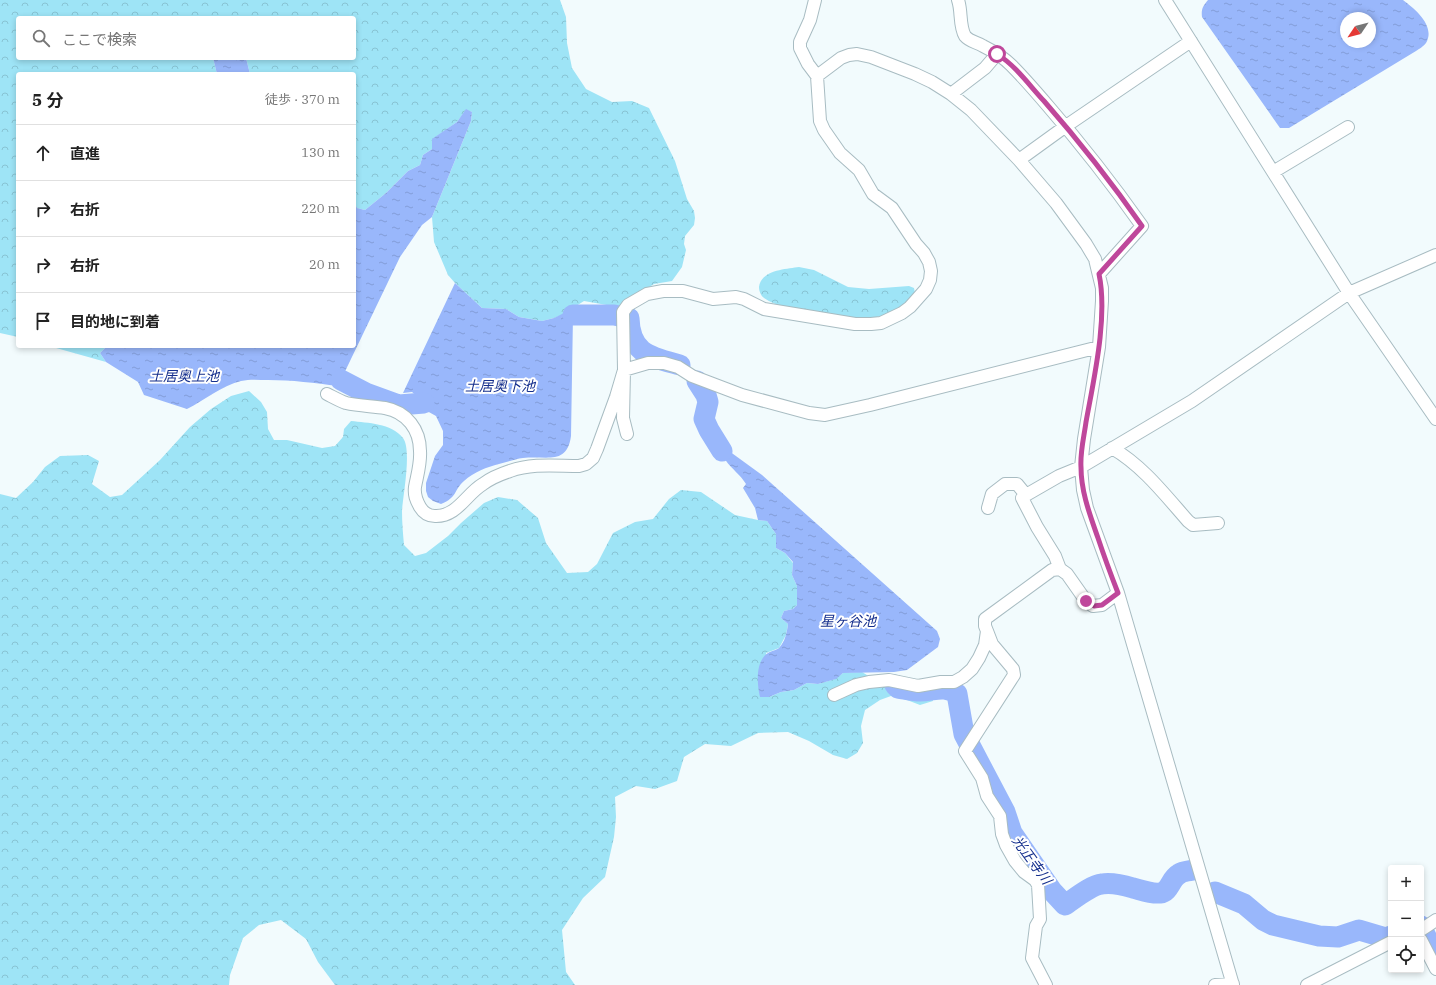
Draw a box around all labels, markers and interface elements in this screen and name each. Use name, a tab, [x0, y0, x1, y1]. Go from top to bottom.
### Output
north arrow	[1340, 12, 1376, 48]
search box	[16, 16, 356, 60]
icon: search	[30, 27, 52, 49]
text: ここで検索	[62, 30, 137, 49]
route start	[988, 45, 1006, 63]
text: 5 分	[32, 89, 63, 111]
text: 徒歩 · 370 m	[265, 91, 340, 108]
icon: ahead	[32, 142, 54, 164]
text: 直進	[70, 144, 100, 163]
text: 130 m	[301, 144, 340, 161]
icon: right	[32, 198, 54, 220]
text: 右折	[70, 200, 100, 219]
text: 220 m	[301, 200, 340, 217]
icon: right	[32, 254, 54, 276]
text: 右折	[70, 256, 100, 275]
text: 20 m	[309, 256, 340, 273]
icon: arrive	[32, 310, 54, 332]
text: 目的地に到着	[70, 312, 160, 331]
water label: 土居奥上池	[149, 367, 221, 385]
water label: 土居奥下池	[465, 377, 537, 395]
route end	[1077, 592, 1095, 610]
water label: 星ヶ谷池	[820, 612, 878, 630]
water label: 光正寺川	[1008, 832, 1057, 890]
map controls	[1388, 865, 1424, 973]
button: +	[1388, 865, 1424, 901]
button: −	[1388, 901, 1424, 937]
button: locate	[1388, 937, 1424, 973]

